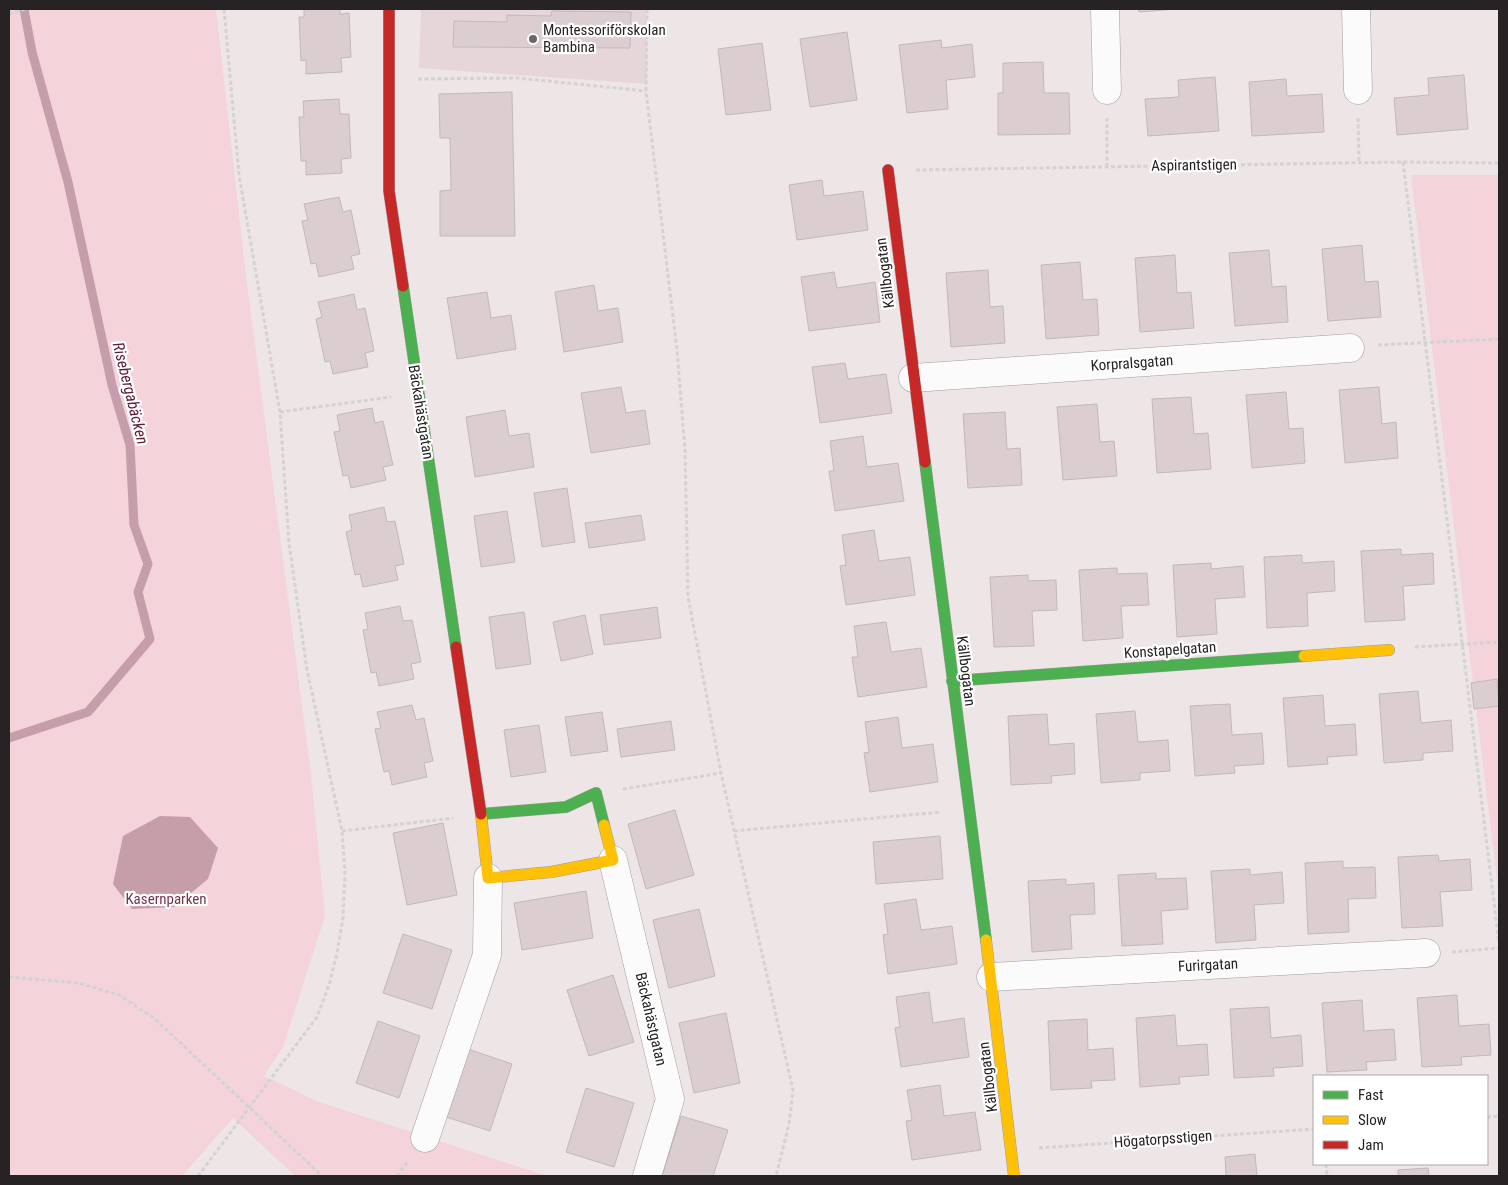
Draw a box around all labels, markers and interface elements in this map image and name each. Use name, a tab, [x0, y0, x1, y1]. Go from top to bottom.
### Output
place label: Montessoriförskolan Bambina	[543, 21, 666, 56]
marker: Montessoriförskolan Bambina	[527, 33, 539, 45]
street label: Aspirantstigen	[1151, 155, 1237, 175]
street label: Källbogatan	[872, 237, 898, 309]
water label: Risebergabäcken	[109, 340, 152, 446]
street label: Korpralsgatan	[1090, 351, 1174, 375]
street label: Bäckahästgatan	[405, 363, 437, 461]
street label: Källbogatan	[953, 635, 979, 707]
street label: Konstapelgatan	[1123, 638, 1217, 662]
park label: Kasernparken	[125, 890, 207, 908]
street label: Furirgatan	[1177, 954, 1239, 976]
street label: Bäckahästgatan	[631, 970, 671, 1068]
street label: Källbogatan	[975, 1041, 1001, 1113]
legend	[1313, 1075, 1488, 1165]
text: Fast	[1358, 1086, 1383, 1104]
text: Slow	[1358, 1111, 1387, 1129]
street label: Högatorpsstigen	[1113, 1127, 1213, 1151]
text: Jam	[1358, 1136, 1384, 1154]

